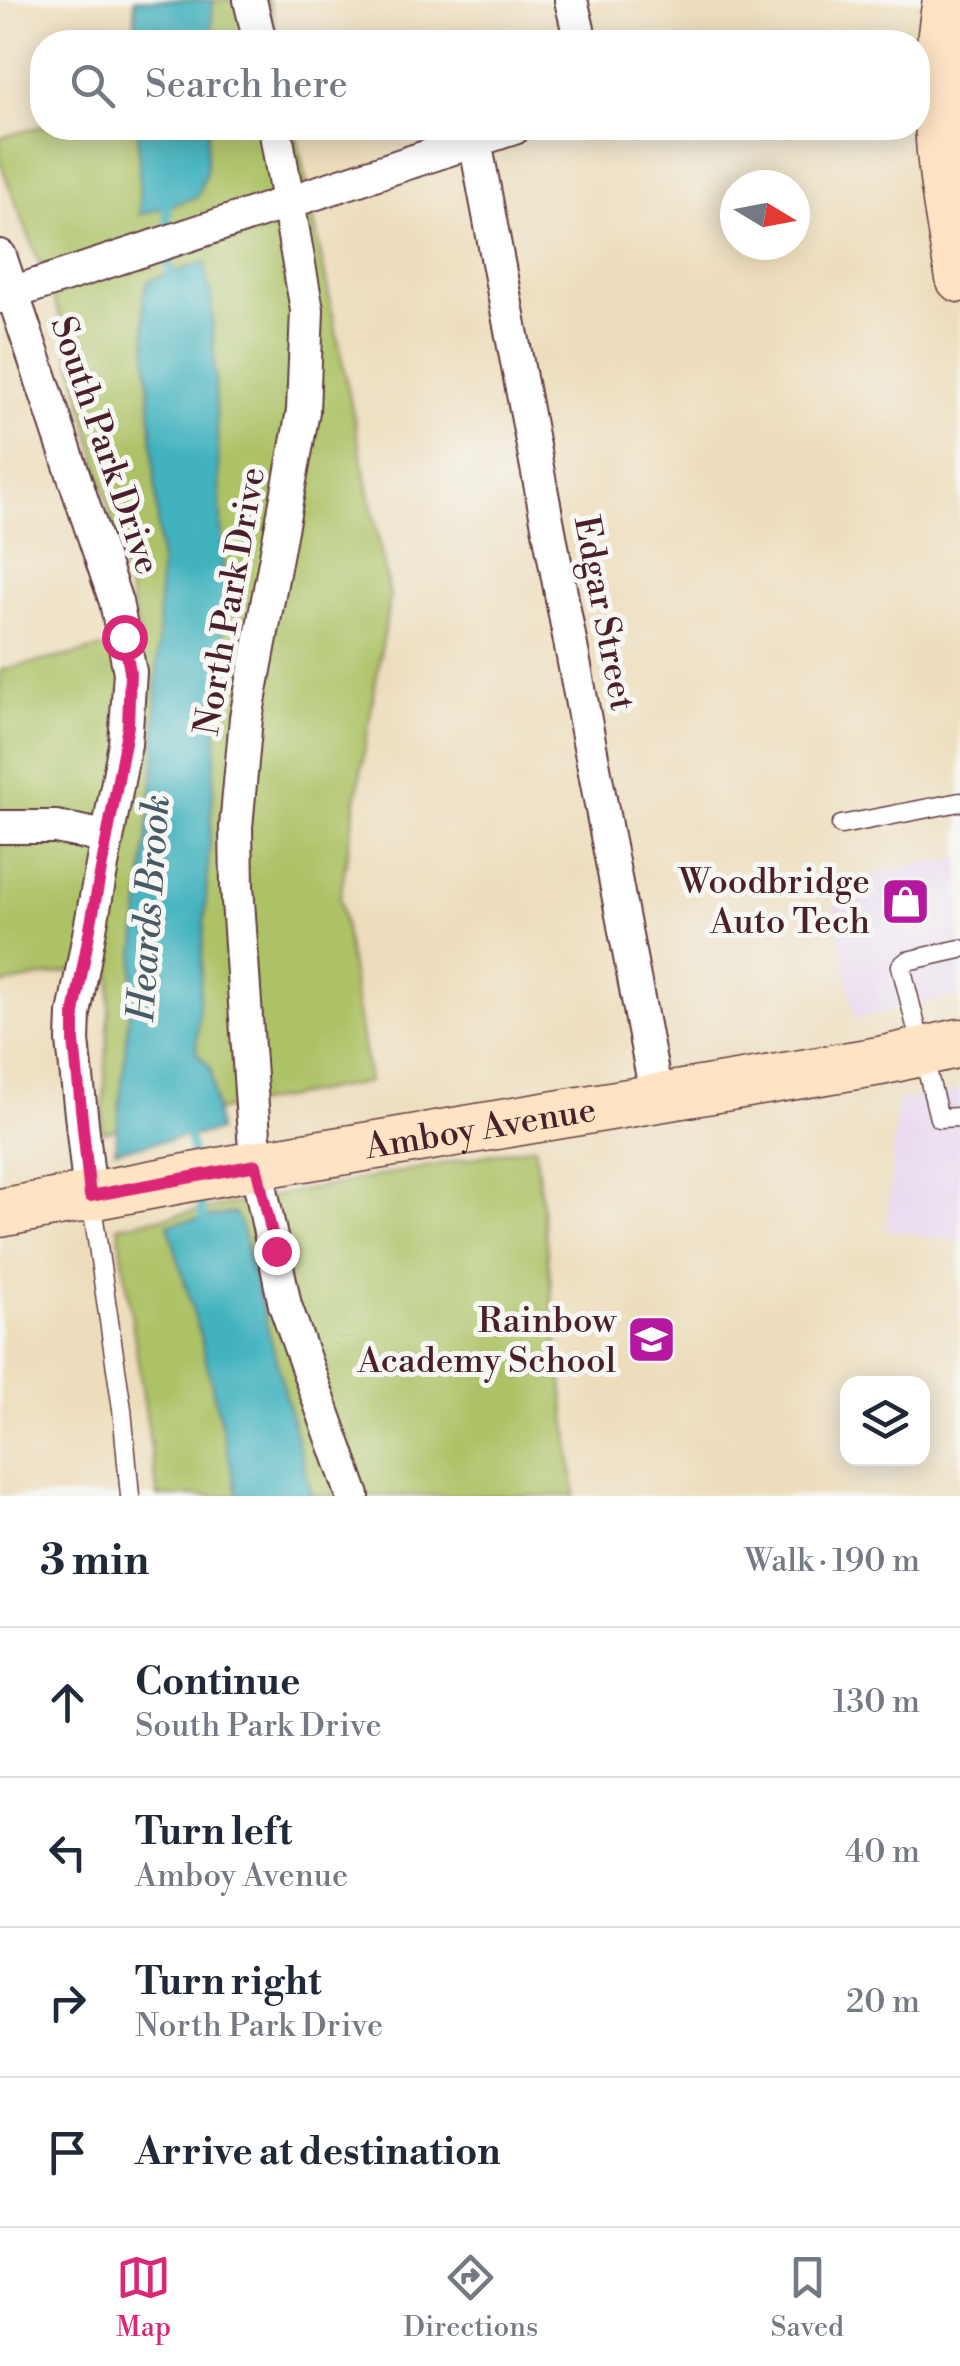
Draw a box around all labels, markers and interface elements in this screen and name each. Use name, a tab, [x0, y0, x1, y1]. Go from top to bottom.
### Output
search box	[30, 30, 930, 140]
icon: search	[65, 58, 120, 113]
text: Search here	[145, 62, 348, 109]
north arrow	[720, 170, 810, 260]
street label: South Park Drive	[40, 311, 169, 580]
street label: North Park Drive	[186, 464, 275, 739]
street label: Edgar Street	[564, 512, 643, 714]
route start	[102, 615, 148, 661]
water label: Heards Brook	[118, 793, 181, 1024]
place label: Woodbridge Auto Tech	[678, 861, 870, 944]
shop icon: Woodbridge Auto Tech	[879, 875, 931, 927]
street label: Amboy Avenue	[361, 1089, 599, 1170]
route end	[254, 1229, 300, 1275]
place label: Rainbow Academy School	[356, 1300, 617, 1383]
school or university icon: Rainbow Academy School	[625, 1314, 677, 1366]
map controls	[840, 1376, 930, 1466]
button: layers	[840, 1376, 930, 1466]
text: 3 min	[40, 1535, 149, 1588]
text: Walk · 190 m	[744, 1541, 920, 1581]
text: Continue	[135, 1659, 300, 1706]
icon: ahead	[40, 1675, 95, 1730]
text: 130 m	[833, 1682, 920, 1722]
text: South Park Drive	[135, 1706, 382, 1746]
text: Turn left	[135, 1809, 292, 1856]
icon: left	[40, 1825, 95, 1880]
text: 40 m	[845, 1832, 920, 1872]
text: Amboy Avenue	[135, 1856, 348, 1896]
text: Turn right	[135, 1959, 321, 2006]
icon: right	[40, 1975, 95, 2030]
text: 20 m	[846, 1982, 920, 2022]
text: North Park Drive	[135, 2006, 383, 2046]
icon: arrive	[40, 2125, 95, 2180]
text: Arrive at destination	[135, 2129, 501, 2176]
tab: Map	[116, 2250, 171, 2345]
tab: Directions	[403, 2250, 538, 2345]
tab: Saved	[770, 2250, 844, 2345]

